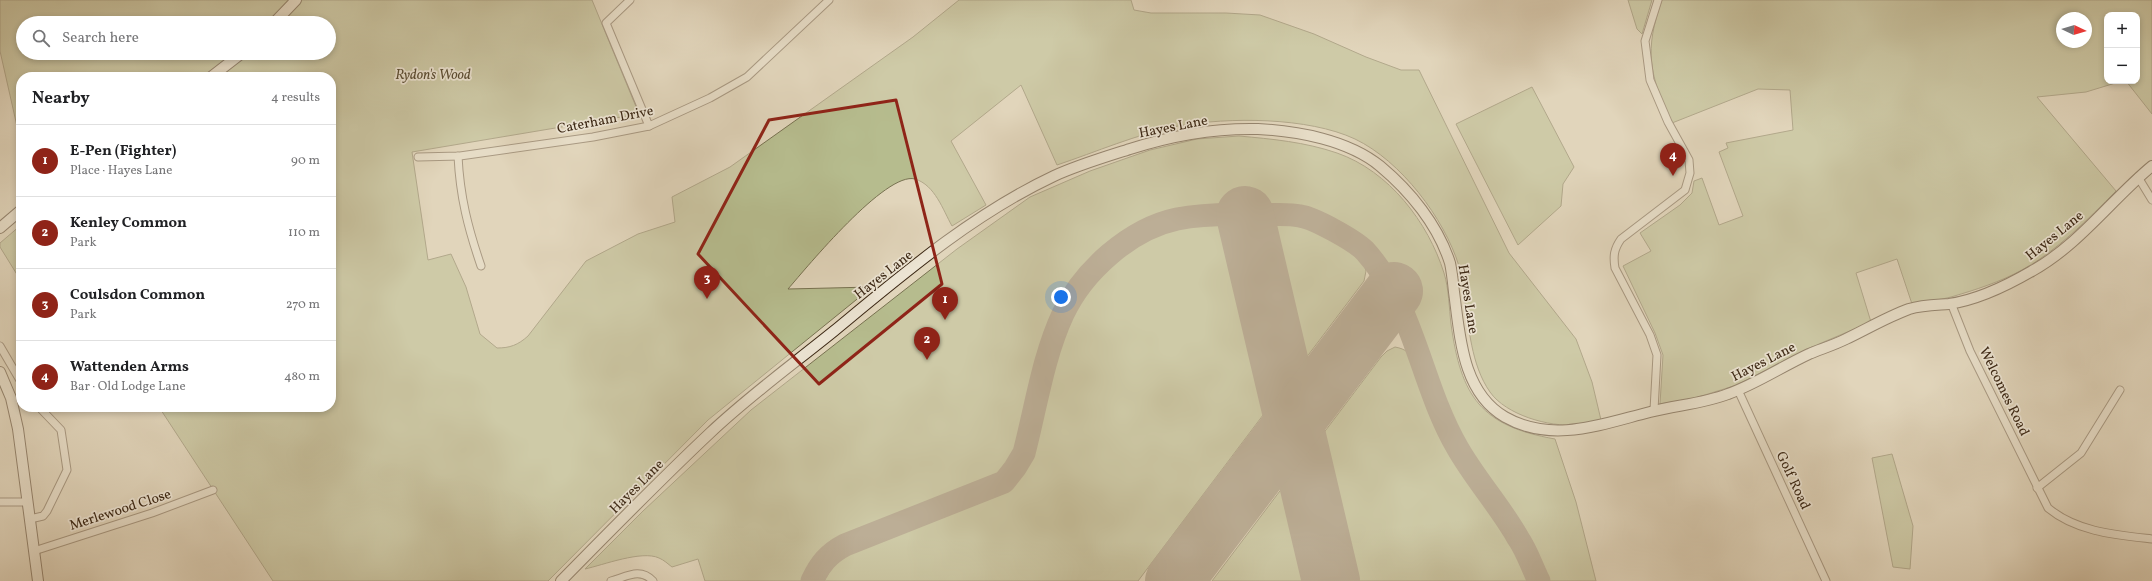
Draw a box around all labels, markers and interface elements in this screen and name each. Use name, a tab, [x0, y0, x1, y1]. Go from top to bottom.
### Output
north arrow	[2056, 12, 2092, 48]
map controls	[2104, 12, 2140, 84]
button: +	[2104, 12, 2140, 48]
search box	[16, 16, 336, 60]
icon: search	[30, 27, 52, 49]
text: Search here	[62, 28, 139, 49]
button: −	[2104, 48, 2140, 84]
park label: Rydon's Wood	[395, 66, 471, 85]
text: Nearby	[32, 87, 90, 110]
text: 4 results	[271, 89, 320, 107]
street label: Caterham Drive	[555, 102, 655, 139]
street label: Hayes Lane	[1137, 111, 1210, 143]
text: E-Pen (Fighter)	[70, 141, 176, 162]
pin: 4	[1660, 143, 1686, 176]
text: 1	[42, 152, 48, 170]
text: 90 m	[291, 152, 320, 170]
text: Place · Hayes Lane	[70, 162, 172, 180]
street label: Hayes Lane	[2022, 207, 2088, 266]
text: Kenley Common	[70, 213, 187, 234]
text: 2	[42, 224, 48, 242]
text: 110 m	[288, 224, 320, 242]
text: Park	[70, 234, 97, 252]
street label: Hayes Lane	[851, 246, 918, 304]
street label: Hayes Lane	[1453, 263, 1482, 336]
pin: 3	[694, 266, 720, 299]
text: Coulsdon Common	[70, 285, 205, 306]
pin: 1	[932, 287, 958, 320]
your location	[1051, 287, 1071, 307]
text: 3	[42, 296, 48, 314]
text: 270 m	[286, 296, 320, 314]
text: Park	[70, 306, 97, 324]
pin: 2	[914, 327, 940, 360]
street label: Hayes Lane	[1728, 338, 1799, 387]
street label: Welcomes Road	[1974, 344, 2033, 439]
text: Wattenden Arms	[70, 357, 189, 378]
text: 4	[41, 368, 49, 386]
text: 480 m	[284, 368, 320, 386]
text: Bar · Old Lodge Lane	[70, 378, 186, 396]
street label: Golf Road	[1771, 448, 1814, 513]
street label: Hayes Lane	[606, 455, 669, 518]
street label: Merlewood Close	[67, 485, 174, 536]

